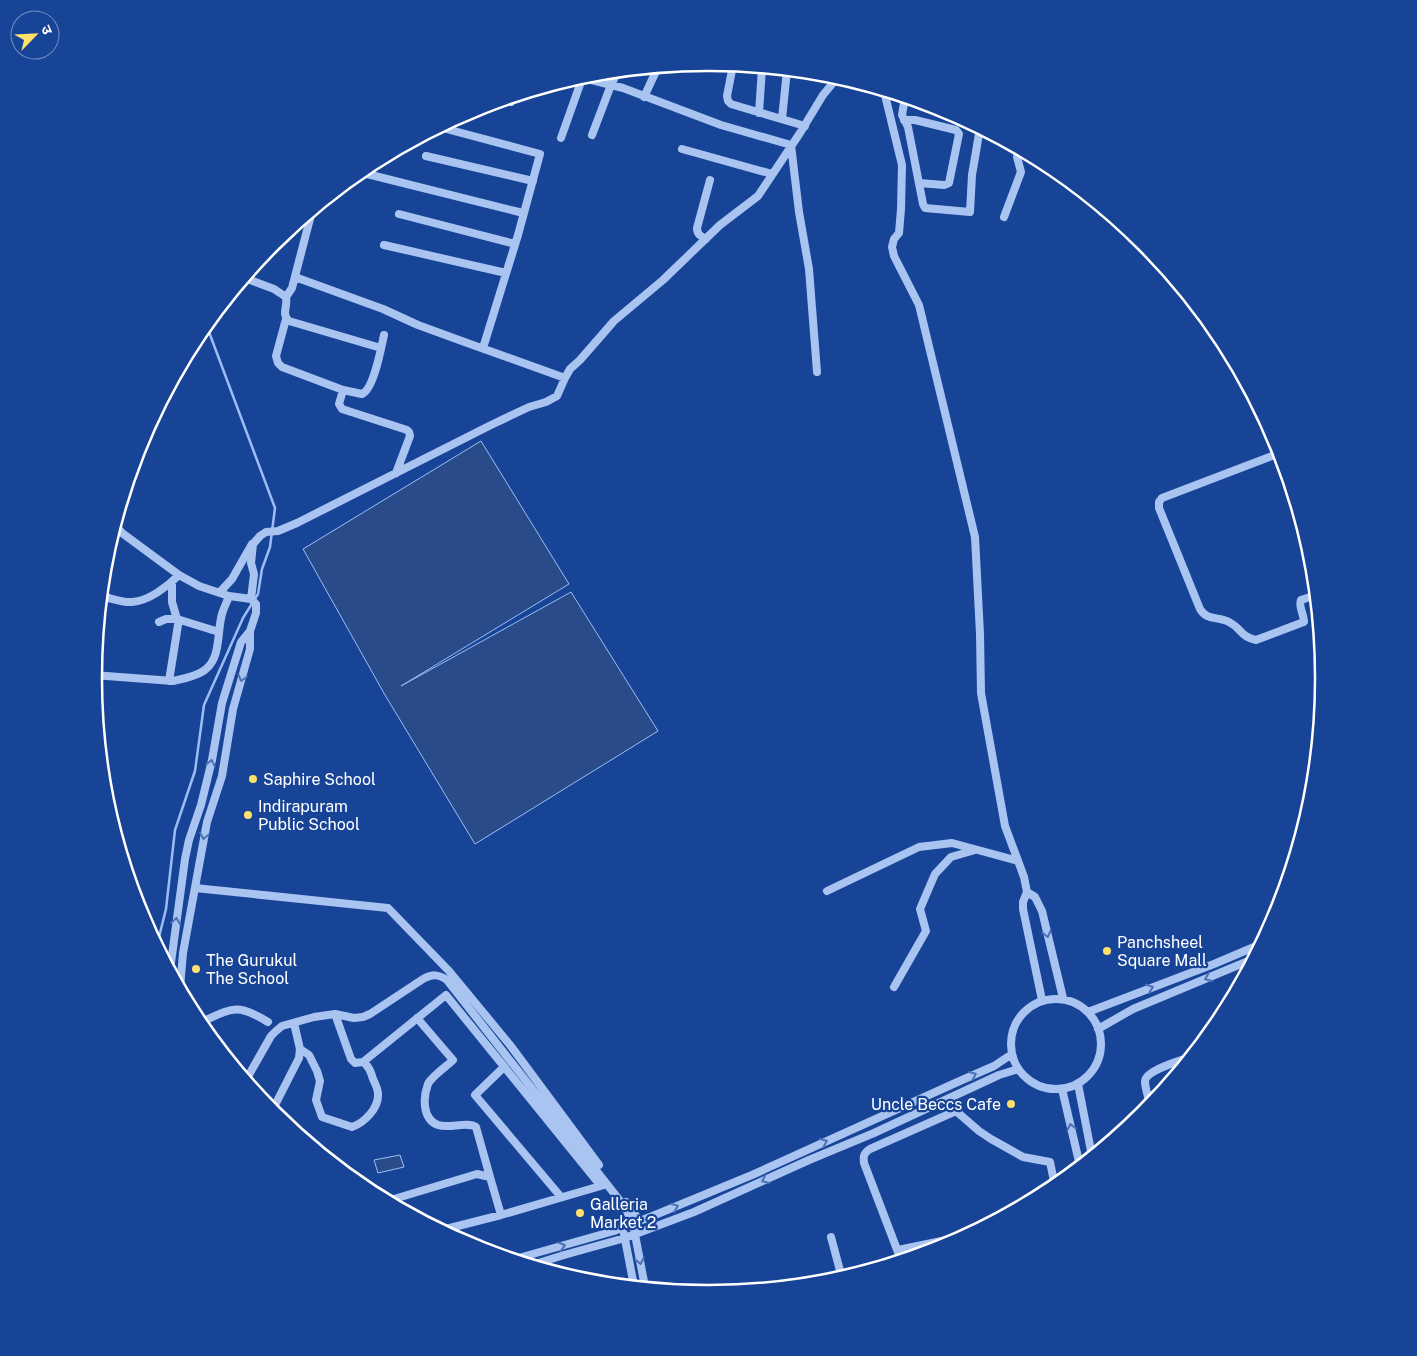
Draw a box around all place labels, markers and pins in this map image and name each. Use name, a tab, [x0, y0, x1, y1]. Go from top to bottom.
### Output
place label: Saphire School	[263, 770, 376, 789]
marker: Saphire School	[247, 773, 259, 785]
place label: Indirapuram Public School	[258, 797, 360, 834]
marker: Indirapuram Public School	[242, 809, 254, 821]
place label: Panchsheel Square Mall	[1117, 933, 1207, 970]
marker: Panchsheel Square Mall	[1101, 945, 1113, 957]
place label: The Gurukul The School	[206, 951, 298, 988]
marker: The Gurukul The School	[190, 963, 202, 975]
place label: Uncle Beccs Cafe	[871, 1095, 1001, 1114]
marker: Uncle Beccs Cafe	[1005, 1098, 1017, 1110]
place label: Galleria Market 2	[590, 1195, 656, 1232]
marker: Galleria Market 2	[574, 1207, 586, 1219]

